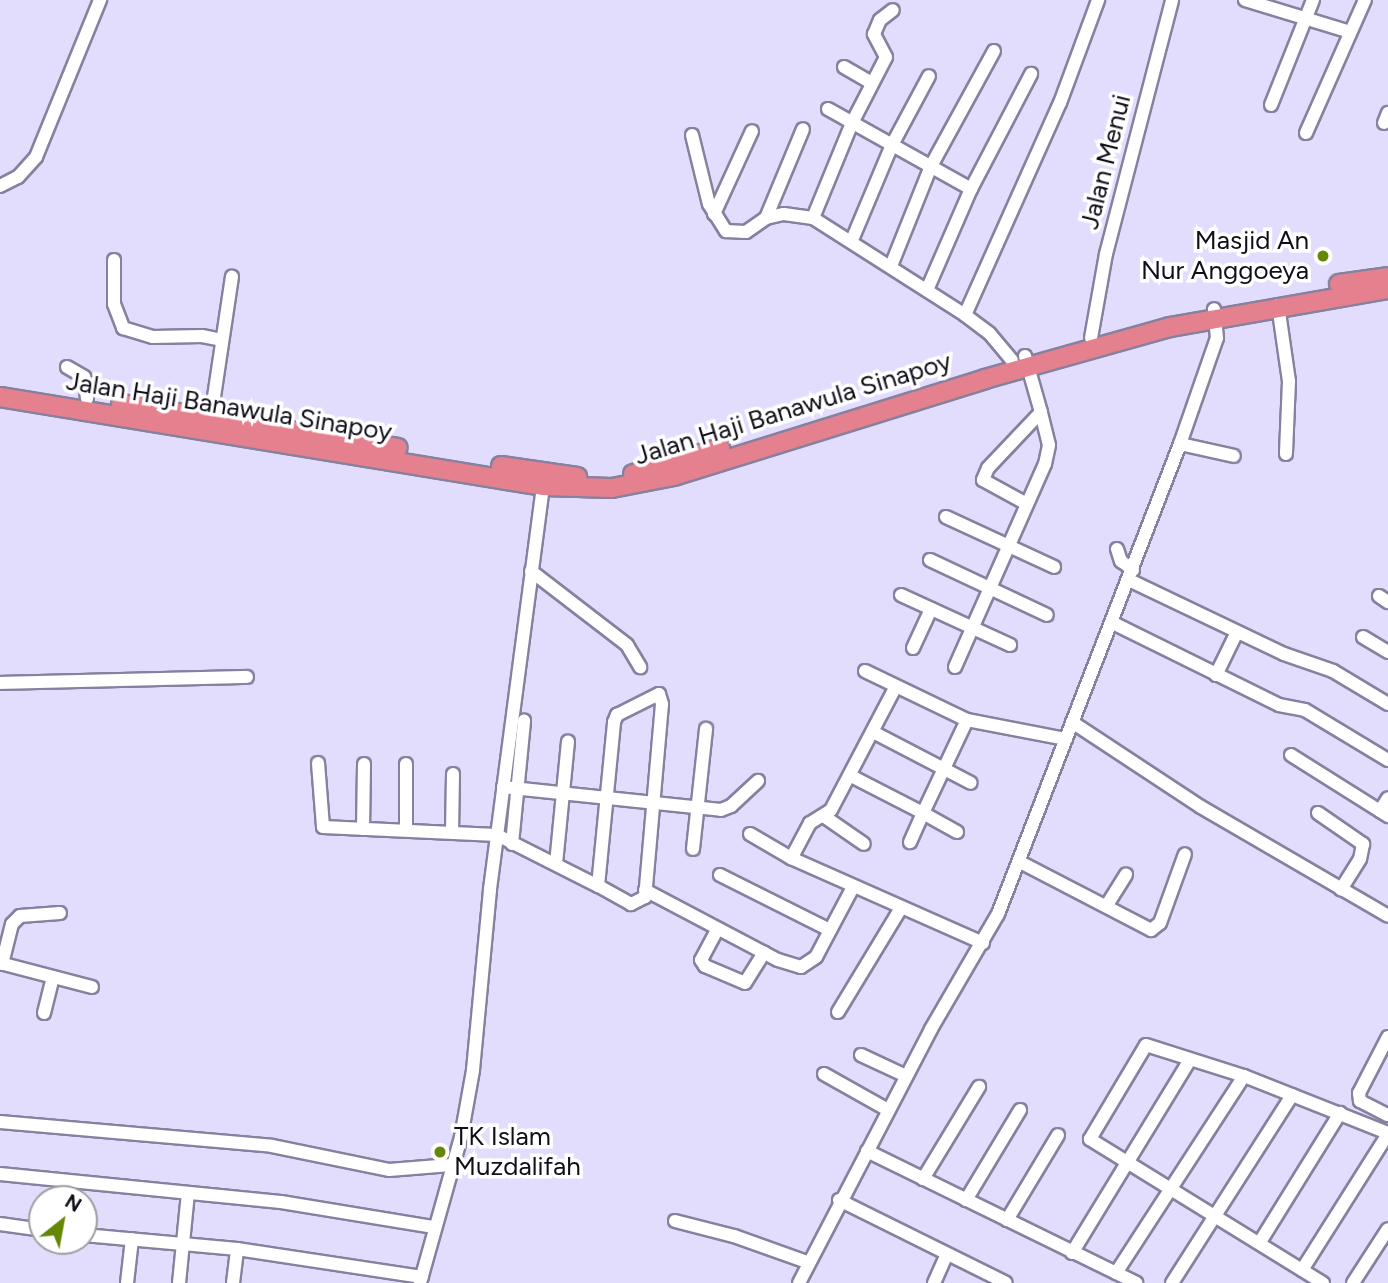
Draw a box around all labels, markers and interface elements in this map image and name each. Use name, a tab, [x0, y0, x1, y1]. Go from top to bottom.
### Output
street label: Jalan Menui	[1074, 91, 1138, 233]
place label: Masjid An Nur Anggoeya	[1141, 225, 1309, 286]
marker: Masjid An Nur Anggoeya	[1315, 248, 1331, 264]
street label: Jalan Haji Banawula Sinapoy	[631, 346, 955, 472]
street label: Jalan Haji Banawula Sinapoy	[64, 366, 394, 448]
place label: TK Islam Muzdalifah	[454, 1121, 581, 1182]
marker: TK Islam Muzdalifah	[432, 1144, 448, 1160]
north arrow	[28, 1185, 98, 1255]
text: N	[61, 1190, 85, 1217]

